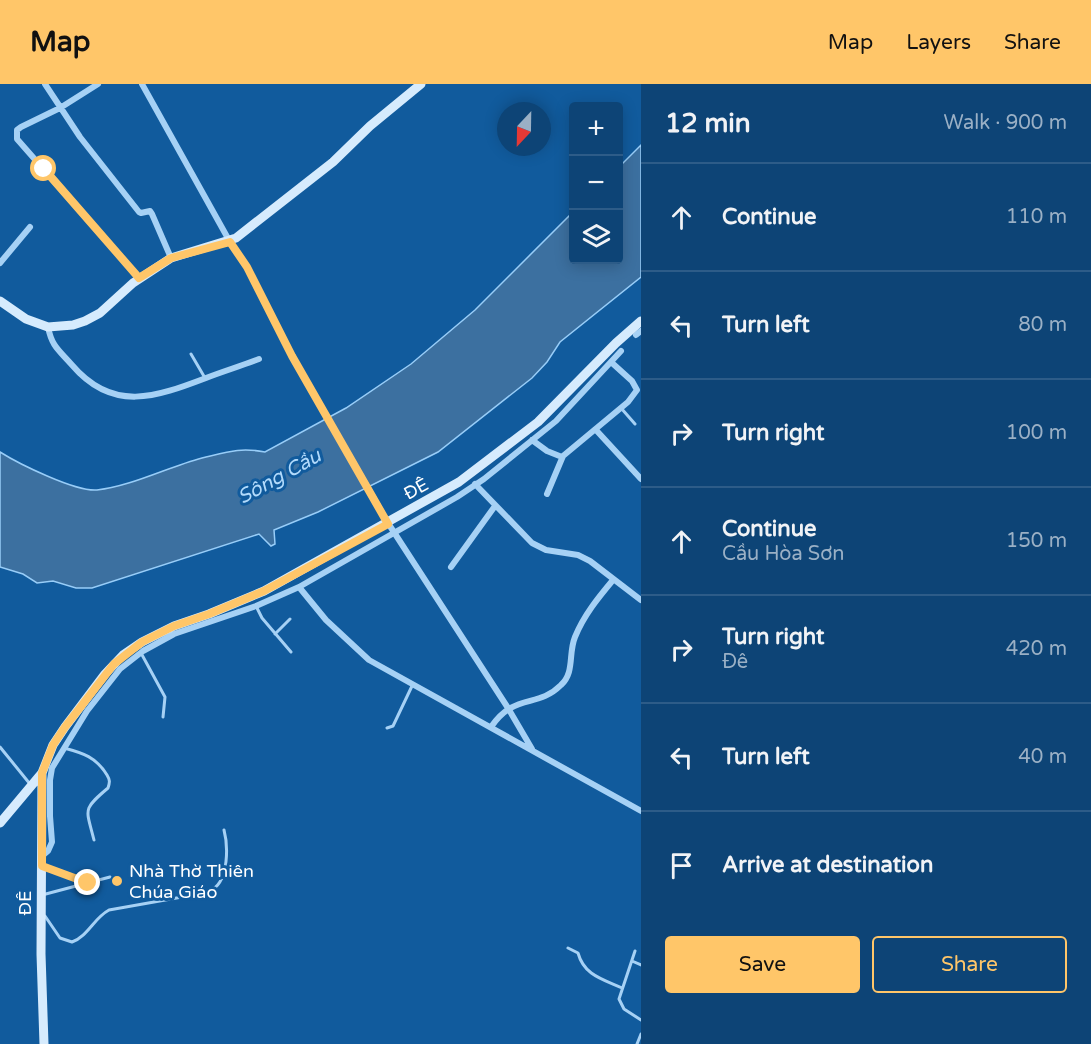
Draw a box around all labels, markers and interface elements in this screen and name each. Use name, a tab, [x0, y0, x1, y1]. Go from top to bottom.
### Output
text: Map	[30, 25, 90, 59]
text: Map	[828, 30, 873, 55]
text: Layers	[906, 30, 971, 55]
text: Share	[1004, 30, 1061, 55]
north arrow	[497, 102, 551, 156]
map controls	[569, 102, 623, 264]
button: +	[569, 102, 623, 156]
text: 12 min	[665, 108, 751, 139]
text: Walk · 900 m	[944, 111, 1067, 135]
route start	[30, 155, 56, 181]
button: −	[569, 156, 623, 210]
icon: ahead	[665, 201, 698, 234]
text: Continue	[722, 204, 817, 230]
text: 110 m	[1006, 205, 1067, 229]
button: layers	[569, 210, 623, 264]
icon: left	[665, 309, 698, 342]
text: Turn left	[722, 312, 810, 338]
text: 80 m	[1018, 313, 1067, 337]
icon: right	[665, 417, 698, 450]
text: Turn right	[722, 420, 824, 446]
text: 100 m	[1006, 421, 1067, 445]
water label: Sông Cầu	[234, 443, 327, 510]
street label: ĐÊ	[400, 473, 432, 505]
text: Continue	[722, 516, 817, 542]
icon: ahead	[665, 525, 698, 558]
text: 150 m	[1006, 529, 1067, 553]
text: Cầu Hòa Sơn	[722, 542, 845, 566]
text: Turn right	[722, 624, 824, 650]
icon: right	[665, 633, 698, 666]
text: 420 m	[1006, 637, 1067, 661]
text: Đê	[722, 650, 748, 674]
icon: left	[665, 741, 698, 774]
text: Turn left	[722, 744, 810, 770]
text: 40 m	[1018, 745, 1067, 769]
icon: arrive	[665, 849, 698, 882]
text: Arrive at destination	[722, 852, 933, 878]
place label: Nhà Thờ Thiên Chúa Giáo	[129, 860, 254, 903]
route end	[74, 869, 100, 895]
marker: Nhà Thờ Thiên Chúa Giáo	[110, 874, 124, 888]
street label: ĐÊ	[14, 890, 36, 916]
button: Save	[665, 936, 860, 993]
button: Share	[872, 936, 1067, 993]

